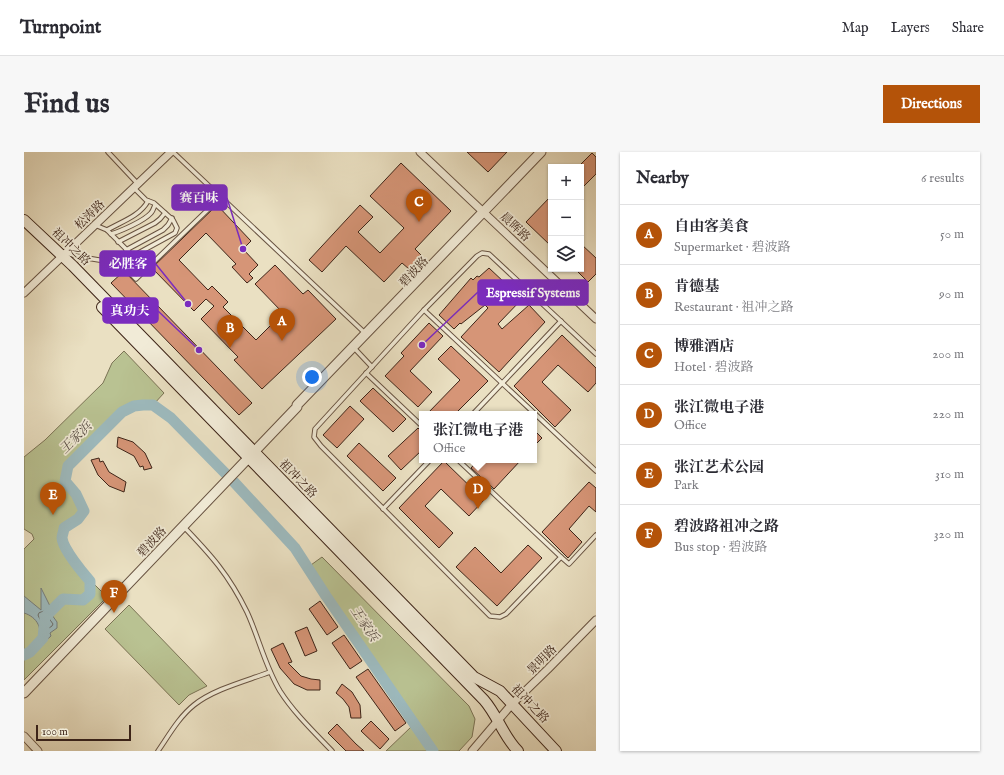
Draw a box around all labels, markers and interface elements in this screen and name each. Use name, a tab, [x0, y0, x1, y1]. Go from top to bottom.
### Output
text: Turnpoint	[20, 16, 101, 40]
text: Map	[842, 19, 869, 37]
text: Layers	[891, 19, 930, 37]
text: Share	[952, 19, 984, 37]
button: Directions	[883, 85, 980, 123]
text: Find us	[24, 87, 110, 122]
map controls	[548, 164, 584, 272]
button: +	[548, 164, 584, 200]
text: Nearby	[636, 168, 689, 189]
text: 6 results	[921, 170, 964, 187]
callout: 赛百味	[172, 185, 227, 210]
pin: C	[406, 189, 432, 222]
text: 赛百味	[179, 190, 219, 207]
street label: 松涛路	[72, 197, 108, 233]
button: −	[548, 200, 584, 236]
street label: 晨晖路	[497, 209, 533, 245]
text: 自由客美食	[674, 217, 749, 236]
street label: 祖冲之路	[49, 225, 93, 269]
text: A	[645, 226, 653, 243]
text: 50 m	[940, 226, 964, 243]
button: layers	[548, 236, 584, 272]
text: Supermarket · 碧波路	[674, 239, 790, 256]
callout: 必胜客	[100, 251, 155, 276]
street label: 碧波路	[396, 254, 432, 290]
text: 必胜客	[108, 256, 148, 273]
text: 肯德基	[674, 277, 719, 296]
callout: Espressif Systems	[478, 280, 588, 305]
text: Espressif Systems	[486, 285, 580, 302]
text: B	[645, 286, 653, 303]
text: 90 m	[939, 286, 964, 303]
callout: 真功夫	[103, 298, 158, 323]
text: Restaurant · 祖冲之路	[674, 299, 793, 316]
text: 真功夫	[110, 303, 150, 320]
pin: A	[269, 308, 295, 341]
pin: B	[217, 315, 243, 348]
text: 博雅酒店	[674, 337, 734, 356]
text: C	[644, 346, 654, 363]
text: 200 m	[932, 346, 964, 363]
text: Hotel · 碧波路	[674, 359, 754, 376]
your location	[302, 367, 322, 387]
text: 张江微电子港	[674, 398, 764, 417]
text: D	[644, 406, 654, 423]
text: 220 m	[933, 406, 964, 423]
popup	[419, 411, 537, 463]
water label: 王家浜	[56, 417, 97, 458]
text: Office	[674, 417, 706, 434]
text: 张江微电子港	[433, 421, 523, 440]
text: Office	[433, 440, 465, 457]
street label: 祖冲之路	[276, 457, 320, 501]
text: 张江艺术公园	[674, 458, 764, 477]
text: E	[644, 466, 654, 483]
text: 310 m	[935, 466, 964, 483]
pin: D	[465, 476, 491, 509]
text: Park	[674, 477, 699, 494]
pin: E	[40, 482, 66, 515]
text: 碧波路祖冲之路	[674, 517, 779, 536]
street label: 碧波路	[134, 524, 170, 560]
text: F	[645, 526, 653, 543]
text: 320 m	[934, 526, 964, 543]
text: Bus stop · 碧波路	[674, 539, 767, 556]
pin: F	[101, 580, 127, 613]
water label: 王家浜	[346, 603, 383, 646]
street label: 景明路	[524, 642, 560, 678]
street label: 祖冲之路	[508, 682, 552, 726]
scale bar	[36, 723, 131, 742]
text: 100 m	[42, 725, 68, 739]

